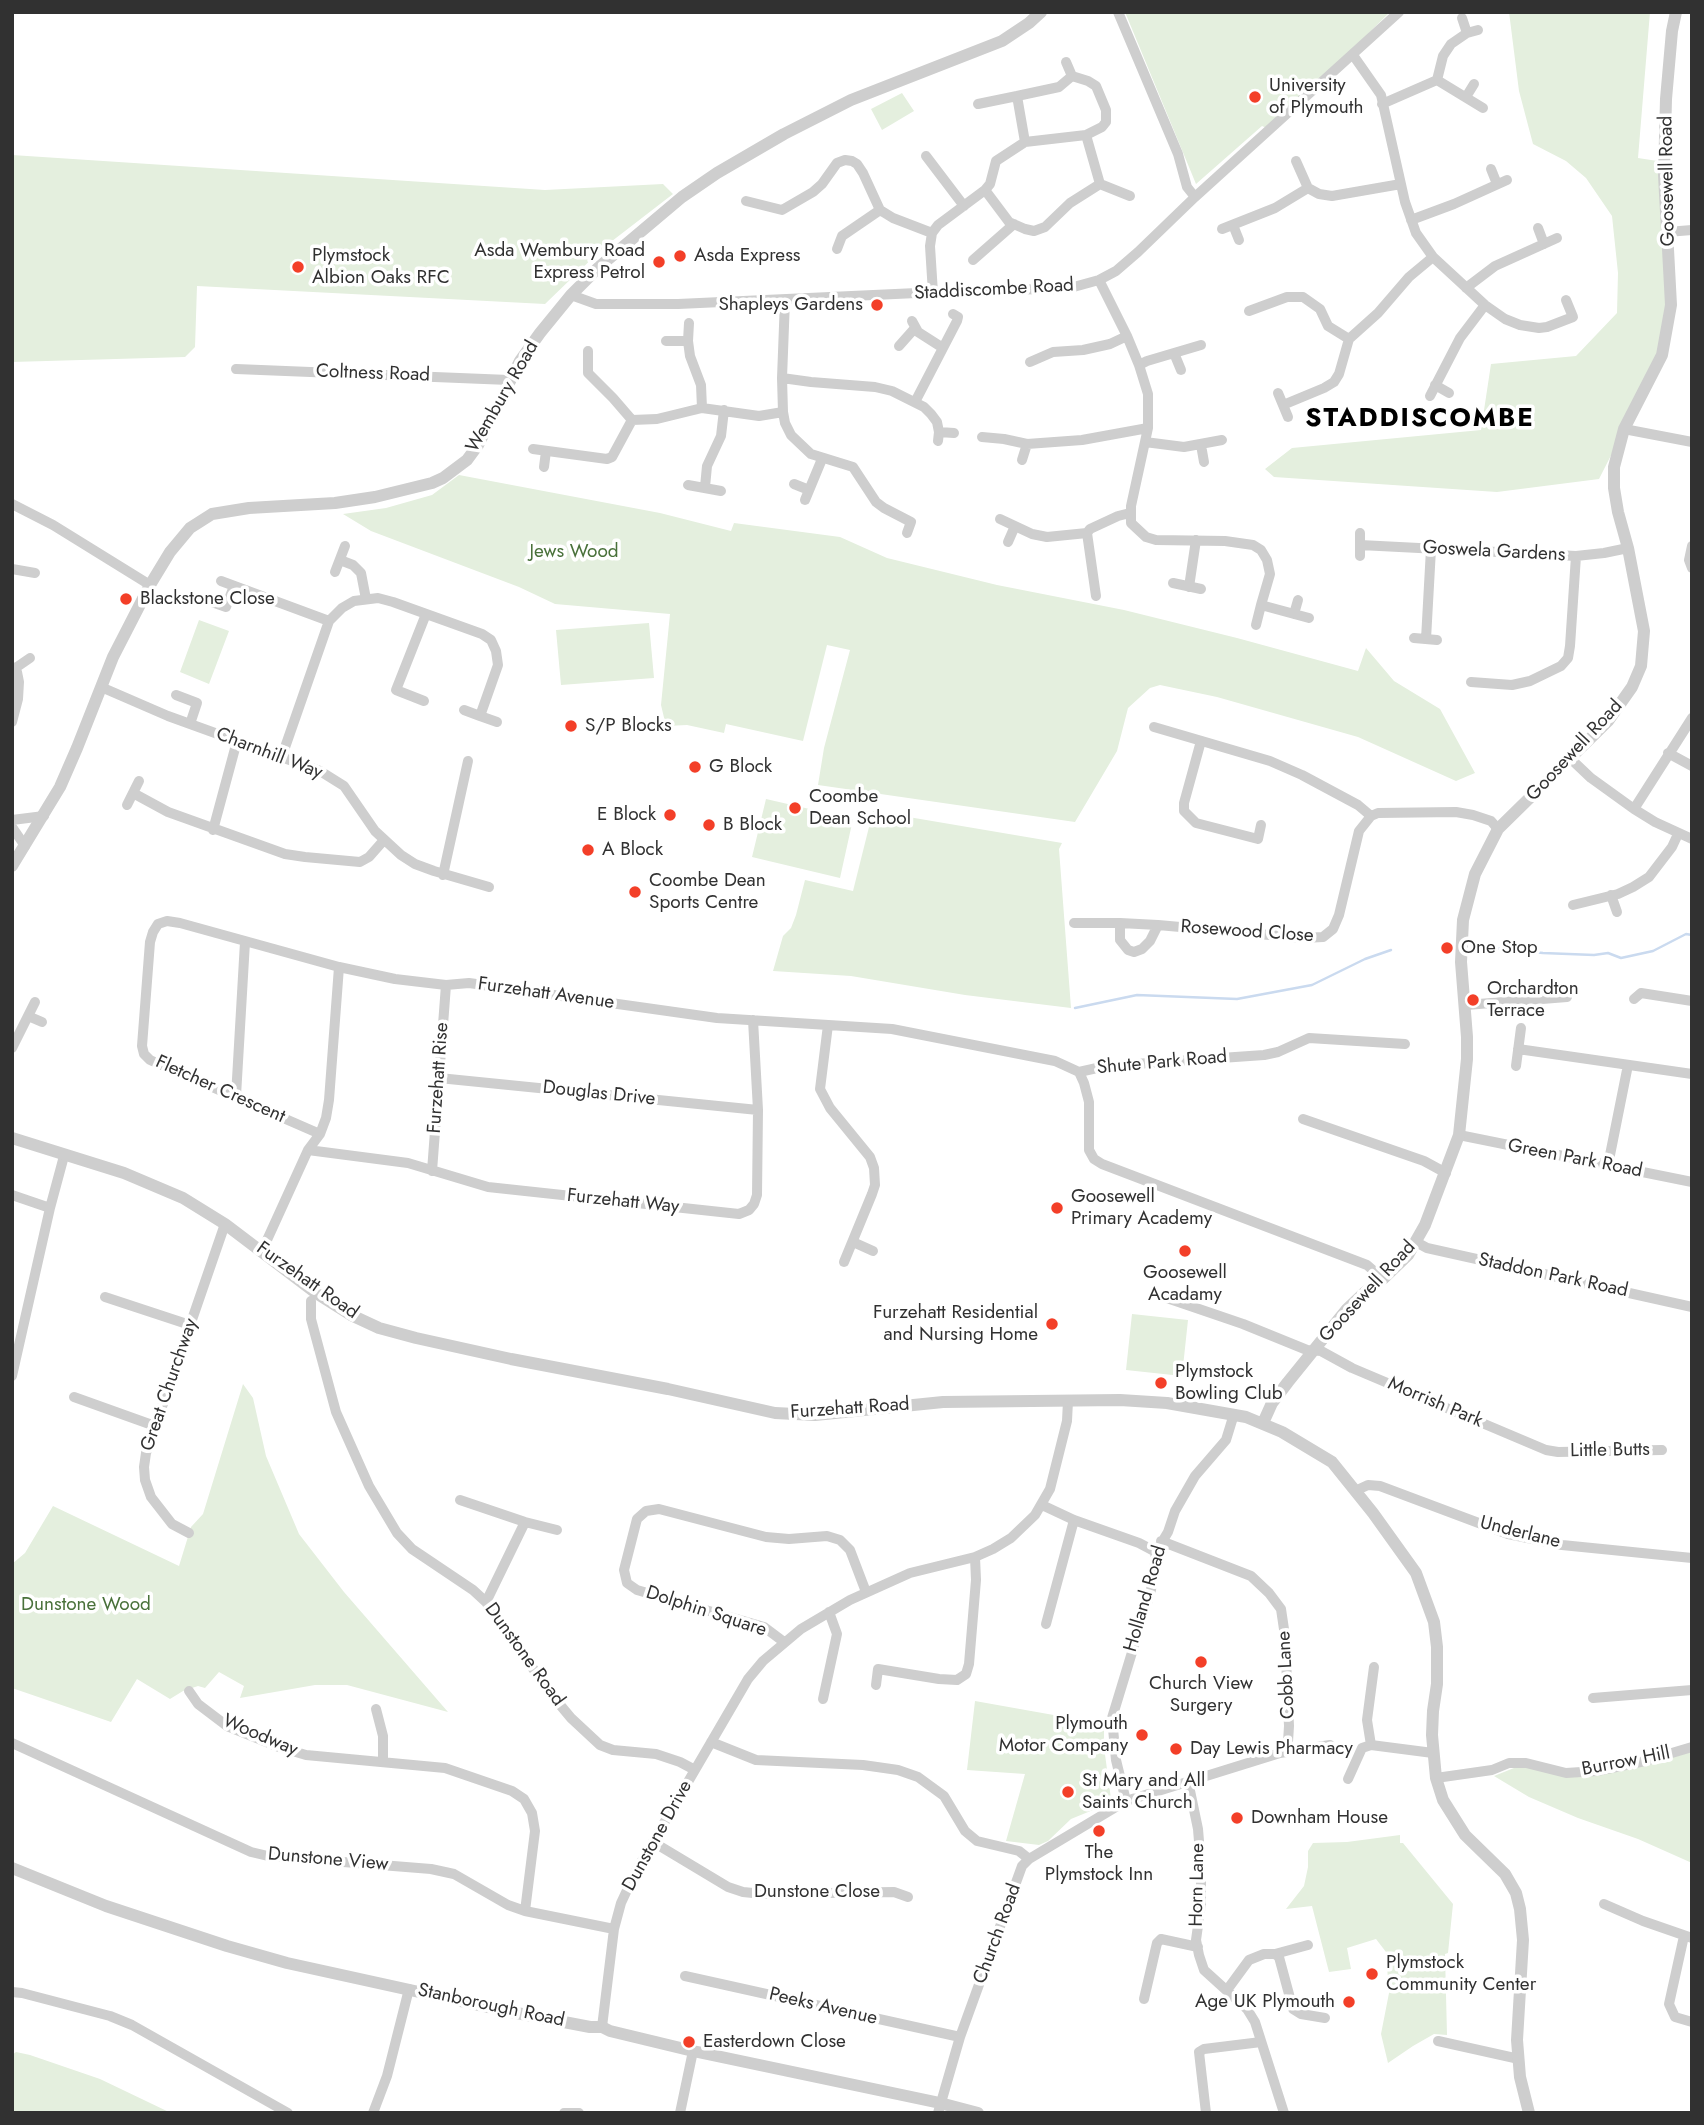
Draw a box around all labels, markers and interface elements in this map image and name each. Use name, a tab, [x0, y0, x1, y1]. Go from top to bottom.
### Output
place label: University of Plymouth	[1269, 75, 1363, 119]
marker: University of Plymouth	[1247, 89, 1263, 105]
street label: Goosewell Road	[1655, 116, 1681, 246]
place label: Asda Wembury Road Express Petrol	[474, 240, 645, 284]
place label: Plymstock Albion Oaks RFC	[312, 245, 450, 289]
place label: Asda Express	[694, 245, 800, 267]
marker: Asda Express	[672, 248, 688, 264]
marker: Asda Wembury Road Express Petrol	[651, 254, 667, 270]
marker: Plymstock Albion Oaks RFC	[290, 259, 306, 275]
street label: Staddiscombe Road	[914, 274, 1074, 306]
place label: Shapleys Gardens	[718, 294, 863, 316]
marker: Shapleys Gardens	[869, 297, 885, 313]
street label: Wembury Road	[462, 337, 544, 457]
street label: Coltness Road	[316, 361, 430, 387]
district label: STADDISCOMBE	[1307, 404, 1533, 436]
street label: Goswela Gardens	[1422, 537, 1566, 567]
park label: Jews Wood	[529, 541, 619, 563]
place label: Blackstone Close	[140, 588, 275, 610]
marker: Blackstone Close	[118, 591, 134, 607]
street label: Goosewell Road	[1522, 696, 1628, 806]
place label: S/P Blocks	[585, 715, 672, 737]
marker: S/P Blocks	[563, 718, 579, 734]
street label: Charnhill Way	[212, 723, 326, 785]
place label: G Block	[709, 756, 772, 778]
marker: G Block	[687, 759, 703, 775]
place label: Coombe Dean School	[809, 786, 911, 830]
marker: Coombe Dean School	[787, 800, 803, 816]
place label: E Block	[597, 804, 656, 826]
marker: E Block	[662, 807, 678, 823]
place label: B Block	[723, 814, 782, 836]
marker: B Block	[701, 817, 717, 833]
place label: A Block	[602, 839, 663, 861]
marker: A Block	[580, 842, 596, 858]
place label: Coombe Dean Sports Centre	[649, 870, 766, 914]
marker: Coombe Dean Sports Centre	[627, 884, 643, 900]
street label: Rosewood Close	[1180, 916, 1314, 948]
place label: One Stop	[1461, 937, 1538, 959]
marker: One Stop	[1439, 940, 1455, 956]
street label: Furzehatt Avenue	[476, 973, 616, 1015]
place label: Orchardton Terrace	[1487, 978, 1579, 1022]
marker: Orchardton Terrace	[1465, 992, 1481, 1008]
street label: Furzehatt Rise	[424, 1022, 454, 1134]
street label: Shute Park Road	[1096, 1046, 1228, 1080]
street label: Fletcher Crescent	[152, 1051, 288, 1129]
street label: Douglas Drive	[542, 1077, 656, 1111]
street label: Green Park Road	[1506, 1135, 1644, 1183]
street label: Furzehatt Way	[566, 1185, 680, 1219]
place label: Goosewell Primary Academy	[1071, 1186, 1212, 1230]
marker: Goosewell Primary Academy	[1049, 1200, 1065, 1216]
street label: Furzehatt Road	[252, 1237, 362, 1325]
street label: Goosewell Road	[1315, 1237, 1421, 1347]
marker: Goosewell Acadamy	[1177, 1243, 1193, 1259]
street label: Staddon Park Road	[1476, 1249, 1630, 1303]
place label: Goosewell Acadamy	[1143, 1262, 1227, 1306]
place label: Furzehatt Residential and Nursing Home	[873, 1302, 1038, 1346]
street label: Great Churchway	[137, 1316, 203, 1454]
marker: Furzehatt Residential and Nursing Home	[1044, 1316, 1060, 1332]
place label: Plymstock Bowling Club	[1175, 1361, 1283, 1405]
street label: Morrish Park	[1384, 1373, 1486, 1433]
marker: Plymstock Bowling Club	[1153, 1375, 1169, 1391]
street label: Furzehatt Road	[790, 1393, 910, 1425]
street label: Little Butts	[1570, 1439, 1650, 1463]
street label: Underlane	[1477, 1512, 1563, 1554]
street label: Holland Road	[1120, 1543, 1172, 1655]
street label: Dolphin Square	[643, 1582, 769, 1642]
park label: Dunstone Wood	[21, 1594, 151, 1616]
street label: Dunstone Road	[479, 1599, 569, 1711]
street label: Cobb Lane	[1273, 1630, 1301, 1720]
marker: Church View Surgery	[1193, 1654, 1209, 1670]
place label: Church View Surgery	[1149, 1673, 1253, 1717]
street label: Woodway	[219, 1710, 301, 1762]
place label: Plymouth Motor Company	[999, 1713, 1128, 1757]
marker: Plymouth Motor Company	[1134, 1727, 1150, 1743]
place label: Day Lewis Pharmacy	[1190, 1738, 1353, 1760]
marker: Day Lewis Pharmacy	[1168, 1741, 1184, 1757]
street label: Burrow Hill	[1580, 1742, 1672, 1782]
place label: St Mary and All Saints Church	[1082, 1770, 1205, 1814]
street label: Dunstone Drive	[618, 1777, 698, 1895]
marker: St Mary and All Saints Church	[1060, 1784, 1076, 1800]
place label: Downham House	[1251, 1807, 1388, 1829]
marker: Downham House	[1229, 1810, 1245, 1826]
marker: The Plymstock Inn	[1091, 1823, 1107, 1839]
place label: The Plymstock Inn	[1045, 1842, 1153, 1886]
street label: Dunstone View	[267, 1843, 389, 1877]
street label: Horn Lane	[1186, 1843, 1210, 1927]
street label: Dunstone Close	[754, 1881, 880, 1903]
street label: Church Road	[969, 1881, 1027, 1987]
place label: Plymstock Community Center	[1386, 1952, 1536, 1996]
marker: Plymstock Community Center	[1364, 1966, 1380, 1982]
street label: Stanborough Road	[416, 1979, 566, 2033]
street label: Peeks Avenue	[767, 1983, 879, 2031]
place label: Age UK Plymouth	[1195, 1991, 1335, 2013]
marker: Age UK Plymouth	[1341, 1994, 1357, 2010]
place label: Easterdown Close	[703, 2031, 846, 2053]
marker: Easterdown Close	[681, 2034, 697, 2050]

